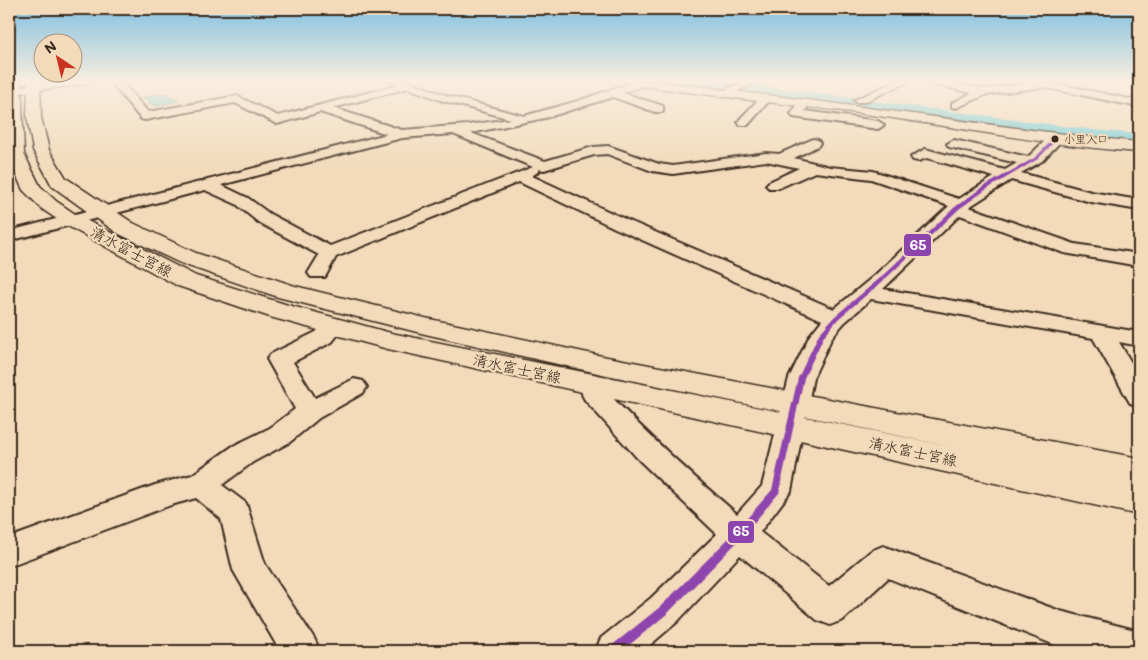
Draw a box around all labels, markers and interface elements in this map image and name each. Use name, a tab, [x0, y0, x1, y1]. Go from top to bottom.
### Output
north arrow	[32, 32, 82, 82]
text: N	[40, 36, 60, 58]
place label: 小里入口	[1064, 131, 1108, 146]
marker: 小里入口	[1050, 134, 1060, 144]
street label: 清水富士宮線	[87, 221, 176, 281]
line badge: 65	[903, 233, 932, 257]
text: 65	[910, 235, 926, 254]
street label: 清水富士宮線	[471, 349, 563, 387]
street label: 清水富士宮線	[867, 432, 959, 470]
line badge: 65	[727, 520, 755, 544]
text: 65	[733, 521, 749, 540]

